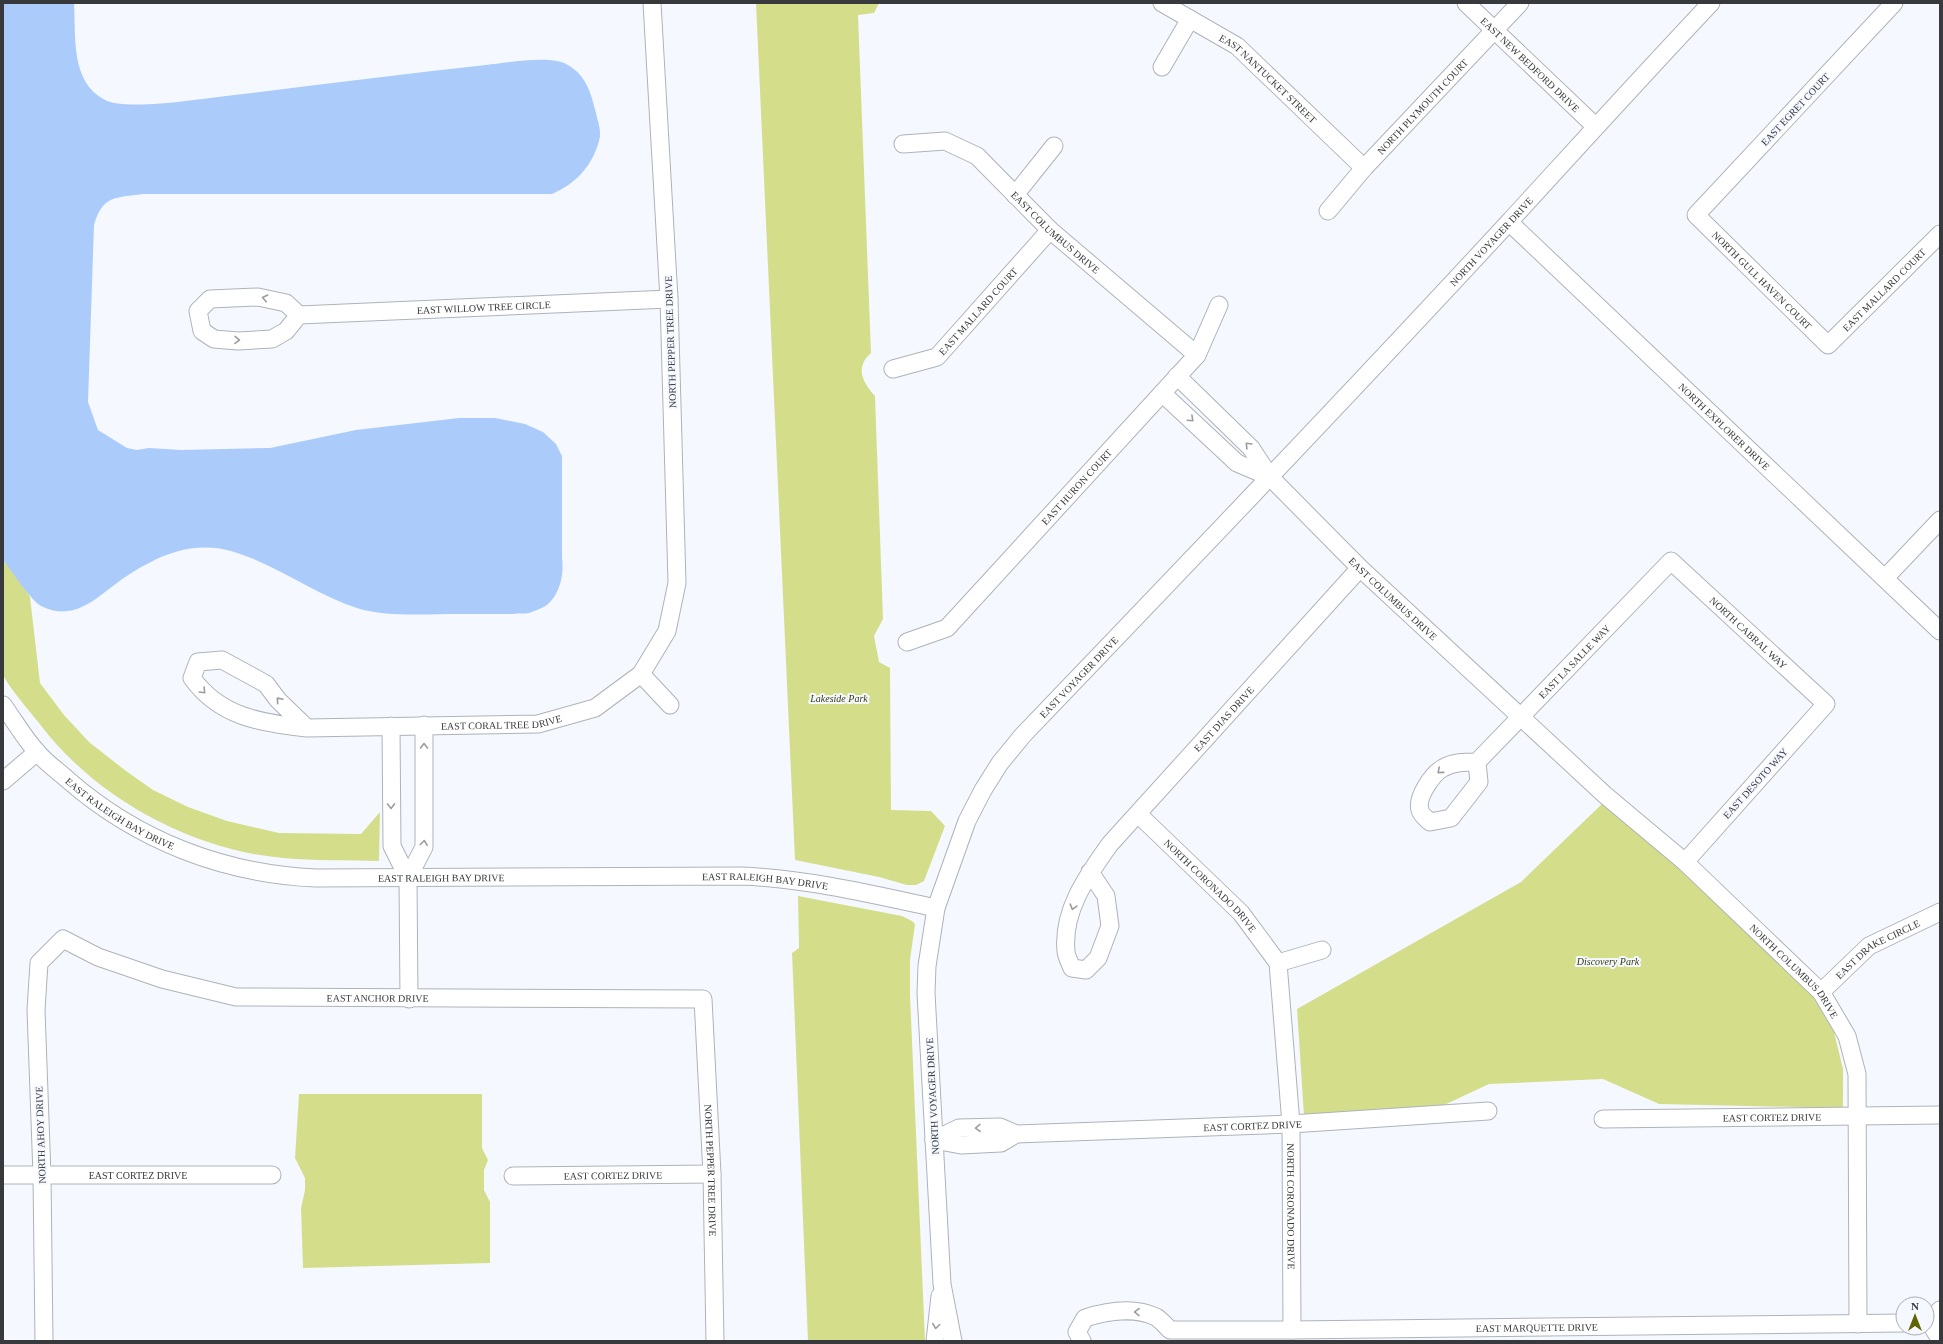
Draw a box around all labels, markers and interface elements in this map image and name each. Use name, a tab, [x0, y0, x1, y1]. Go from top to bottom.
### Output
street label: EAST NEW BEDFORD DRIVE	[1478, 15, 1582, 114]
street label: EAST NANTUCKET STREET	[1217, 32, 1319, 125]
street label: NORTH PLYMOUTH COURT	[1375, 57, 1470, 157]
street label: EAST EGRET COURT	[1759, 71, 1832, 148]
street label: EAST COLUMBUS DRIVE	[1009, 189, 1102, 276]
street label: NORTH VOYAGER DRIVE	[1448, 195, 1535, 288]
street label: NORTH GULL HAVEN COURT	[1710, 229, 1814, 332]
street label: EAST MALLARD COURT	[1840, 246, 1928, 334]
street label: EAST MALLARD COURT	[937, 266, 1020, 357]
street label: NORTH PEPPER TREE DRIVE	[663, 276, 678, 408]
one-way arrow	[262, 295, 268, 303]
street label: EAST WILLOW TREE CIRCLE	[417, 299, 551, 316]
one-way arrow	[234, 336, 240, 345]
street label: NORTH EXPLORER DRIVE	[1676, 381, 1772, 473]
one-way arrow	[1186, 415, 1193, 422]
one-way arrow	[1245, 442, 1253, 450]
street label: EAST HURON COURT	[1039, 447, 1114, 527]
street label: EAST COLUMBUS DRIVE	[1347, 555, 1439, 642]
street label: NORTH CABRAL WAY	[1707, 595, 1789, 671]
street label: EAST LA SALLE WAY	[1537, 623, 1613, 701]
street label: EAST VOYAGER DRIVE	[1038, 634, 1120, 720]
street label: EAST DIAS DRIVE	[1192, 684, 1256, 754]
one-way arrow	[198, 686, 206, 694]
park label: Lakeside Park	[809, 693, 868, 704]
one-way arrow	[277, 697, 284, 705]
street label: EAST CORAL TREE DRIVE	[441, 713, 563, 732]
one-way arrow	[420, 743, 429, 749]
street label: EAST DESOTO WAY	[1721, 746, 1790, 821]
one-way arrow	[1437, 767, 1445, 774]
street label: EAST RALEIGH BAY DRIVE	[63, 775, 176, 852]
one-way arrow	[387, 803, 395, 809]
street label: NORTH CORONADO DRIVE	[1162, 837, 1258, 934]
one-way arrow	[419, 840, 428, 846]
street label: EAST RALEIGH BAY DRIVE	[702, 871, 829, 892]
street label: EAST RALEIGH BAY DRIVE	[378, 872, 505, 884]
one-way arrow	[1069, 903, 1078, 910]
street label: EAST DRAKE CIRCLE	[1833, 918, 1922, 981]
street label: NORTH COLUMBUS DRIVE	[1747, 922, 1840, 1020]
park label: Discovery Park	[1576, 956, 1640, 967]
street label: EAST ANCHOR DRIVE	[327, 992, 429, 1004]
street label: NORTH VOYAGER DRIVE	[924, 1037, 941, 1155]
street label: NORTH AHOY DRIVE	[33, 1086, 48, 1184]
street label: NORTH PEPPER TREE DRIVE	[702, 1104, 718, 1237]
street label: EAST CORTEZ DRIVE	[1723, 1111, 1821, 1124]
street label: EAST CORTEZ DRIVE	[1203, 1118, 1302, 1133]
one-way arrow	[975, 1124, 981, 1132]
street label: NORTH CORONADO DRIVE	[1285, 1143, 1297, 1270]
street label: EAST CORTEZ DRIVE	[564, 1169, 662, 1181]
street label: EAST CORTEZ DRIVE	[89, 1170, 187, 1181]
north arrow	[1895, 1296, 1935, 1336]
text: N	[1911, 1300, 1919, 1312]
one-way arrow	[1134, 1308, 1140, 1316]
street label: EAST MARQUETTE DRIVE	[1476, 1321, 1598, 1334]
one-way arrow	[932, 1323, 941, 1329]

